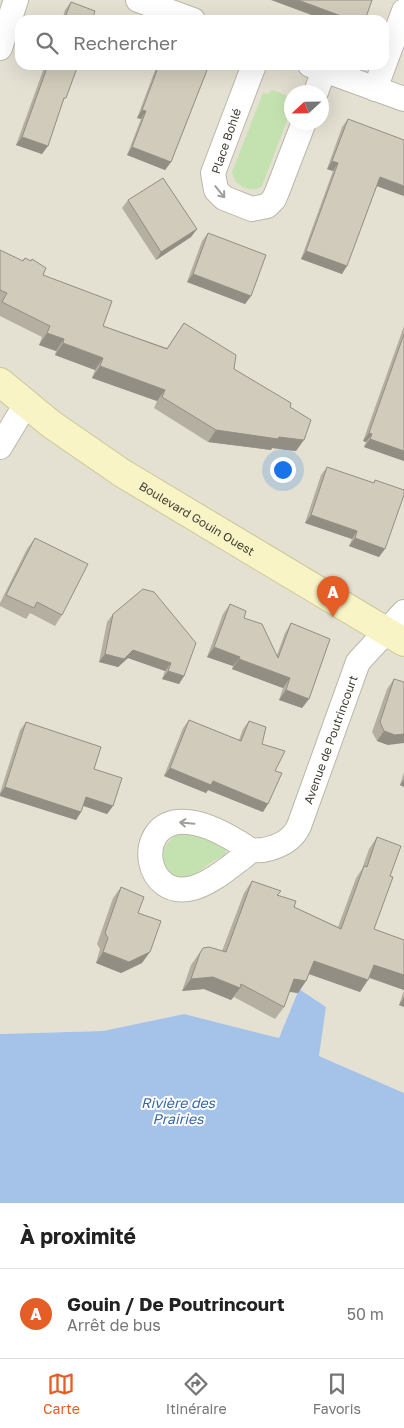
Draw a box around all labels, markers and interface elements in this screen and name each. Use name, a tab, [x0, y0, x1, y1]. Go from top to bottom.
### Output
search box	[15, 15, 389, 70]
icon: search	[33, 29, 61, 57]
text: Rechercher	[73, 31, 178, 54]
north arrow	[284, 85, 329, 130]
street label: Place Bohlé	[208, 106, 244, 176]
one-way arrow	[214, 185, 225, 198]
your location	[270, 457, 296, 483]
street label: Boulevard Gouin Ouest	[137, 478, 258, 559]
pin: A	[317, 576, 349, 617]
street label: Avenue de Poutrincourt	[300, 673, 360, 806]
one-way arrow	[179, 818, 195, 828]
water label: Rivière des Prairies	[141, 1094, 216, 1127]
text: À proximité	[20, 1223, 136, 1249]
text: Gouin / De Poutrincourt	[67, 1292, 285, 1315]
text: A	[30, 1304, 42, 1324]
text: 50 m	[347, 1304, 384, 1324]
text: Arrêt de bus	[67, 1315, 161, 1335]
tab: Carte	[43, 1370, 80, 1417]
tab: Itinéraire	[166, 1370, 227, 1417]
tab: Favoris	[313, 1370, 361, 1417]

